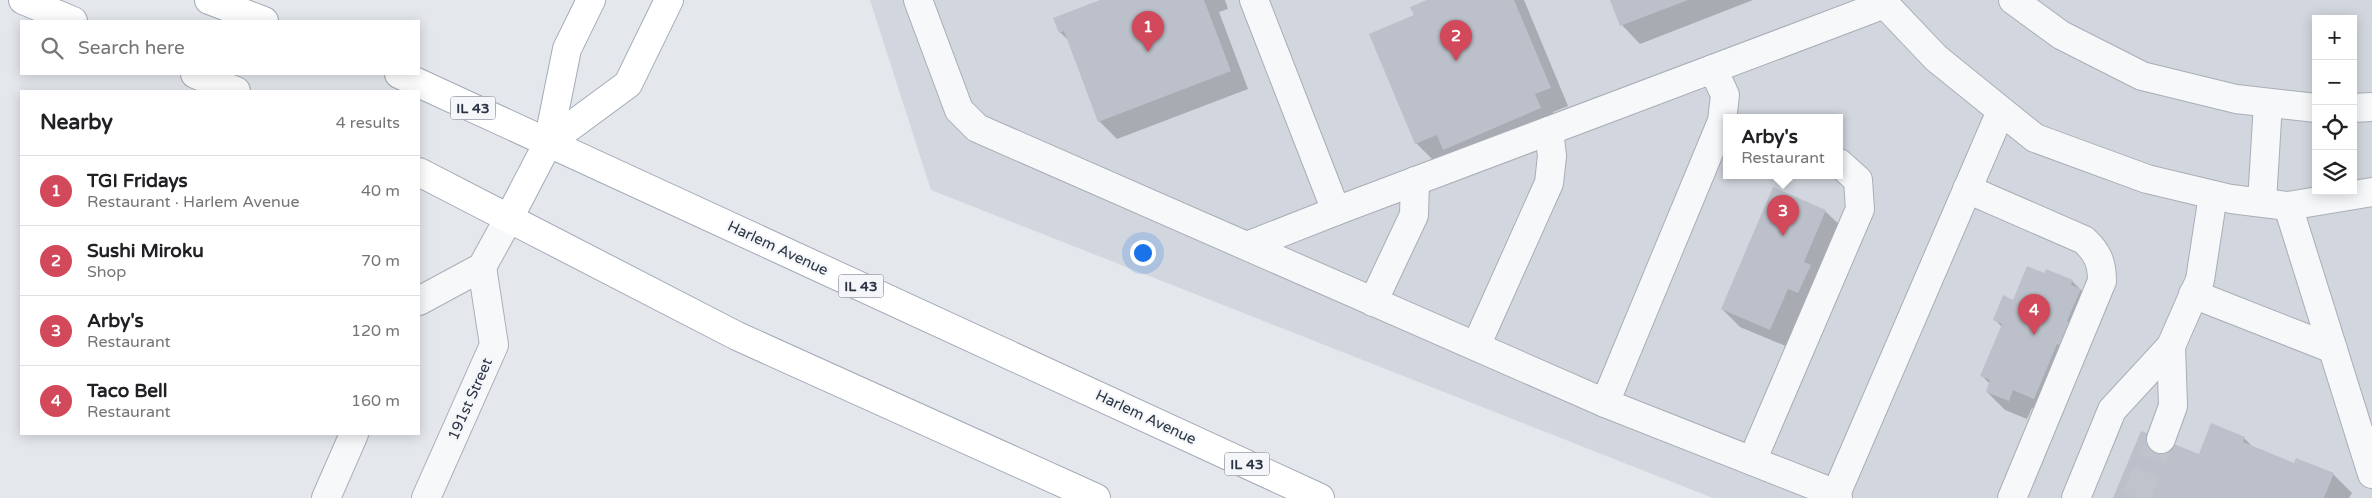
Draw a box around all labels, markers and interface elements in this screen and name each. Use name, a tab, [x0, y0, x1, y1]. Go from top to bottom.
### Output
pin: 1	[1132, 11, 1164, 52]
map controls	[2312, 15, 2357, 195]
button: +	[2312, 15, 2357, 60]
search box	[20, 20, 420, 75]
pin: 2	[1440, 20, 1472, 61]
icon: search	[38, 34, 66, 62]
text: Search here	[78, 37, 185, 59]
button: −	[2312, 60, 2357, 105]
road number: IL 43	[450, 96, 496, 120]
button: locate	[2312, 105, 2357, 150]
text: Nearby	[40, 110, 113, 135]
text: 4 results	[336, 113, 400, 133]
popup	[1723, 114, 1843, 179]
text: Arby's	[1741, 126, 1798, 148]
text: Restaurant	[1741, 148, 1825, 168]
button: layers	[2312, 150, 2357, 195]
text: TGI Fridays	[87, 170, 188, 192]
text: 1	[51, 181, 61, 201]
text: 40 m	[361, 181, 400, 201]
text: Restaurant · Harlem Avenue	[87, 192, 299, 212]
pin: 3	[1767, 195, 1799, 236]
street label: Harlem Avenue	[725, 217, 831, 279]
text: Sushi Miroku	[87, 240, 204, 262]
your location	[1130, 240, 1156, 266]
text: 2	[51, 251, 61, 271]
text: 70 m	[361, 251, 400, 271]
text: Shop	[87, 262, 126, 282]
road number: IL 43	[838, 274, 884, 298]
pin: 4	[2018, 294, 2050, 335]
text: Arby's	[87, 310, 144, 332]
text: 3	[51, 321, 61, 341]
text: 120 m	[351, 321, 400, 341]
text: Restaurant	[87, 332, 171, 352]
street label: 191st Street	[444, 355, 496, 443]
text: Taco Bell	[87, 380, 168, 402]
street label: Harlem Avenue	[1093, 386, 1199, 448]
text: 4	[51, 391, 61, 411]
text: 160 m	[351, 391, 400, 411]
text: Restaurant	[87, 402, 171, 422]
road number: IL 43	[1224, 452, 1270, 476]

